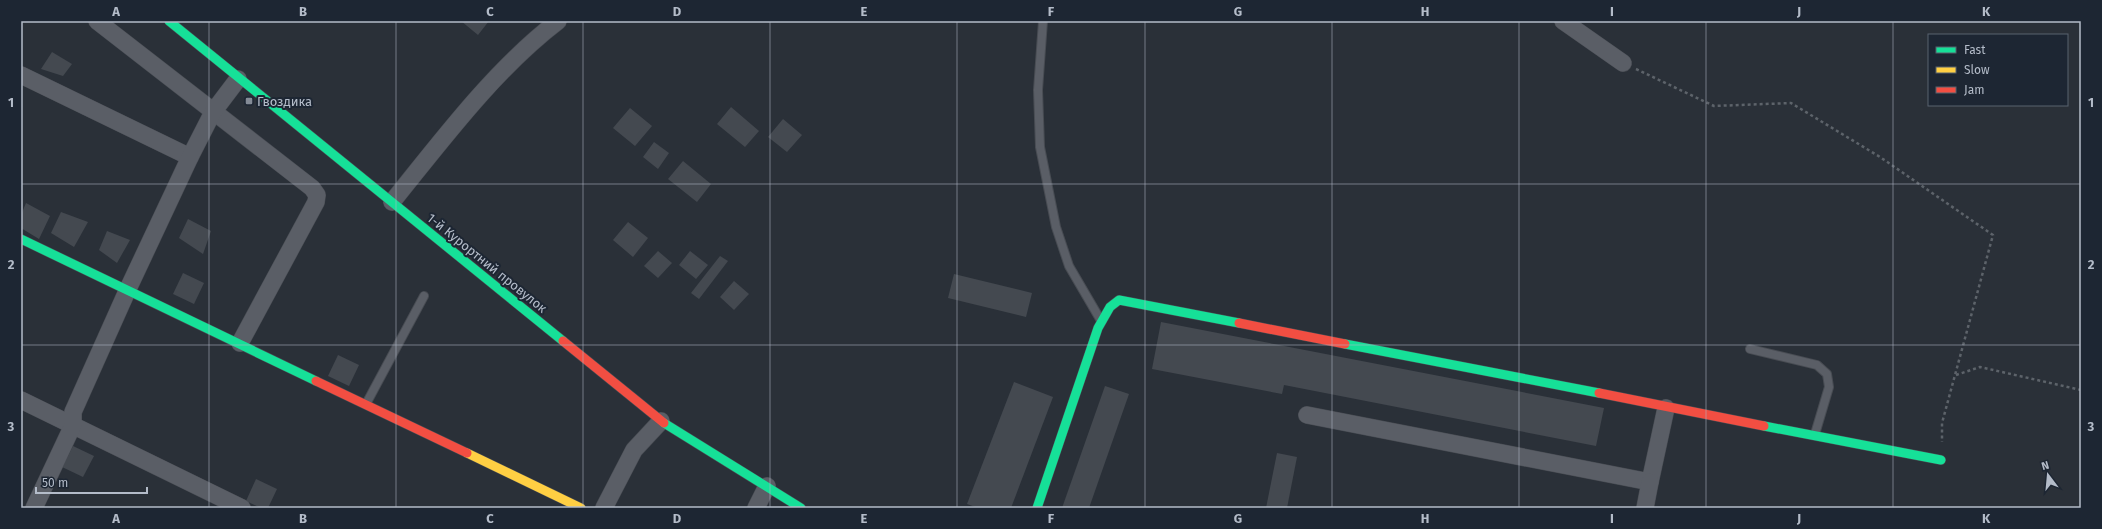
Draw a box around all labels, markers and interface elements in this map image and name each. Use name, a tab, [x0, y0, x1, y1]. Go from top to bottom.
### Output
text: A	[111, 4, 120, 19]
text: B	[299, 4, 307, 19]
text: C	[486, 4, 494, 19]
text: D	[673, 4, 682, 19]
text: E	[861, 4, 868, 19]
text: F	[1048, 4, 1055, 19]
text: G	[1234, 4, 1242, 19]
text: H	[1421, 4, 1429, 19]
text: I	[1610, 4, 1614, 19]
text: J	[1796, 4, 1801, 19]
text: K	[1982, 4, 1991, 19]
legend	[1928, 34, 2068, 106]
text: Fast	[1964, 43, 1986, 57]
text: Slow	[1964, 63, 1990, 77]
text: Jam	[1964, 83, 1984, 97]
place label: Гвоздика	[257, 94, 312, 109]
text: 1	[8, 95, 14, 110]
text: 1	[2088, 95, 2094, 110]
marker: Гвоздика	[244, 96, 254, 106]
street label: 1-й Курортний провулок	[424, 210, 550, 316]
text: 2	[8, 257, 15, 272]
text: 2	[2088, 257, 2095, 272]
text: 3	[7, 419, 15, 434]
text: 3	[2087, 419, 2095, 434]
north arrow	[2028, 455, 2068, 495]
text: N	[2040, 459, 2051, 473]
scale bar	[36, 469, 147, 495]
text: 50 m	[42, 476, 68, 490]
text: A	[111, 511, 120, 526]
text: B	[299, 511, 307, 526]
text: C	[486, 511, 494, 526]
text: D	[673, 511, 682, 526]
text: E	[861, 511, 868, 526]
text: F	[1048, 511, 1055, 526]
text: G	[1234, 511, 1242, 526]
text: H	[1421, 511, 1429, 526]
text: I	[1610, 511, 1614, 526]
text: J	[1796, 511, 1801, 526]
text: K	[1982, 511, 1991, 526]

